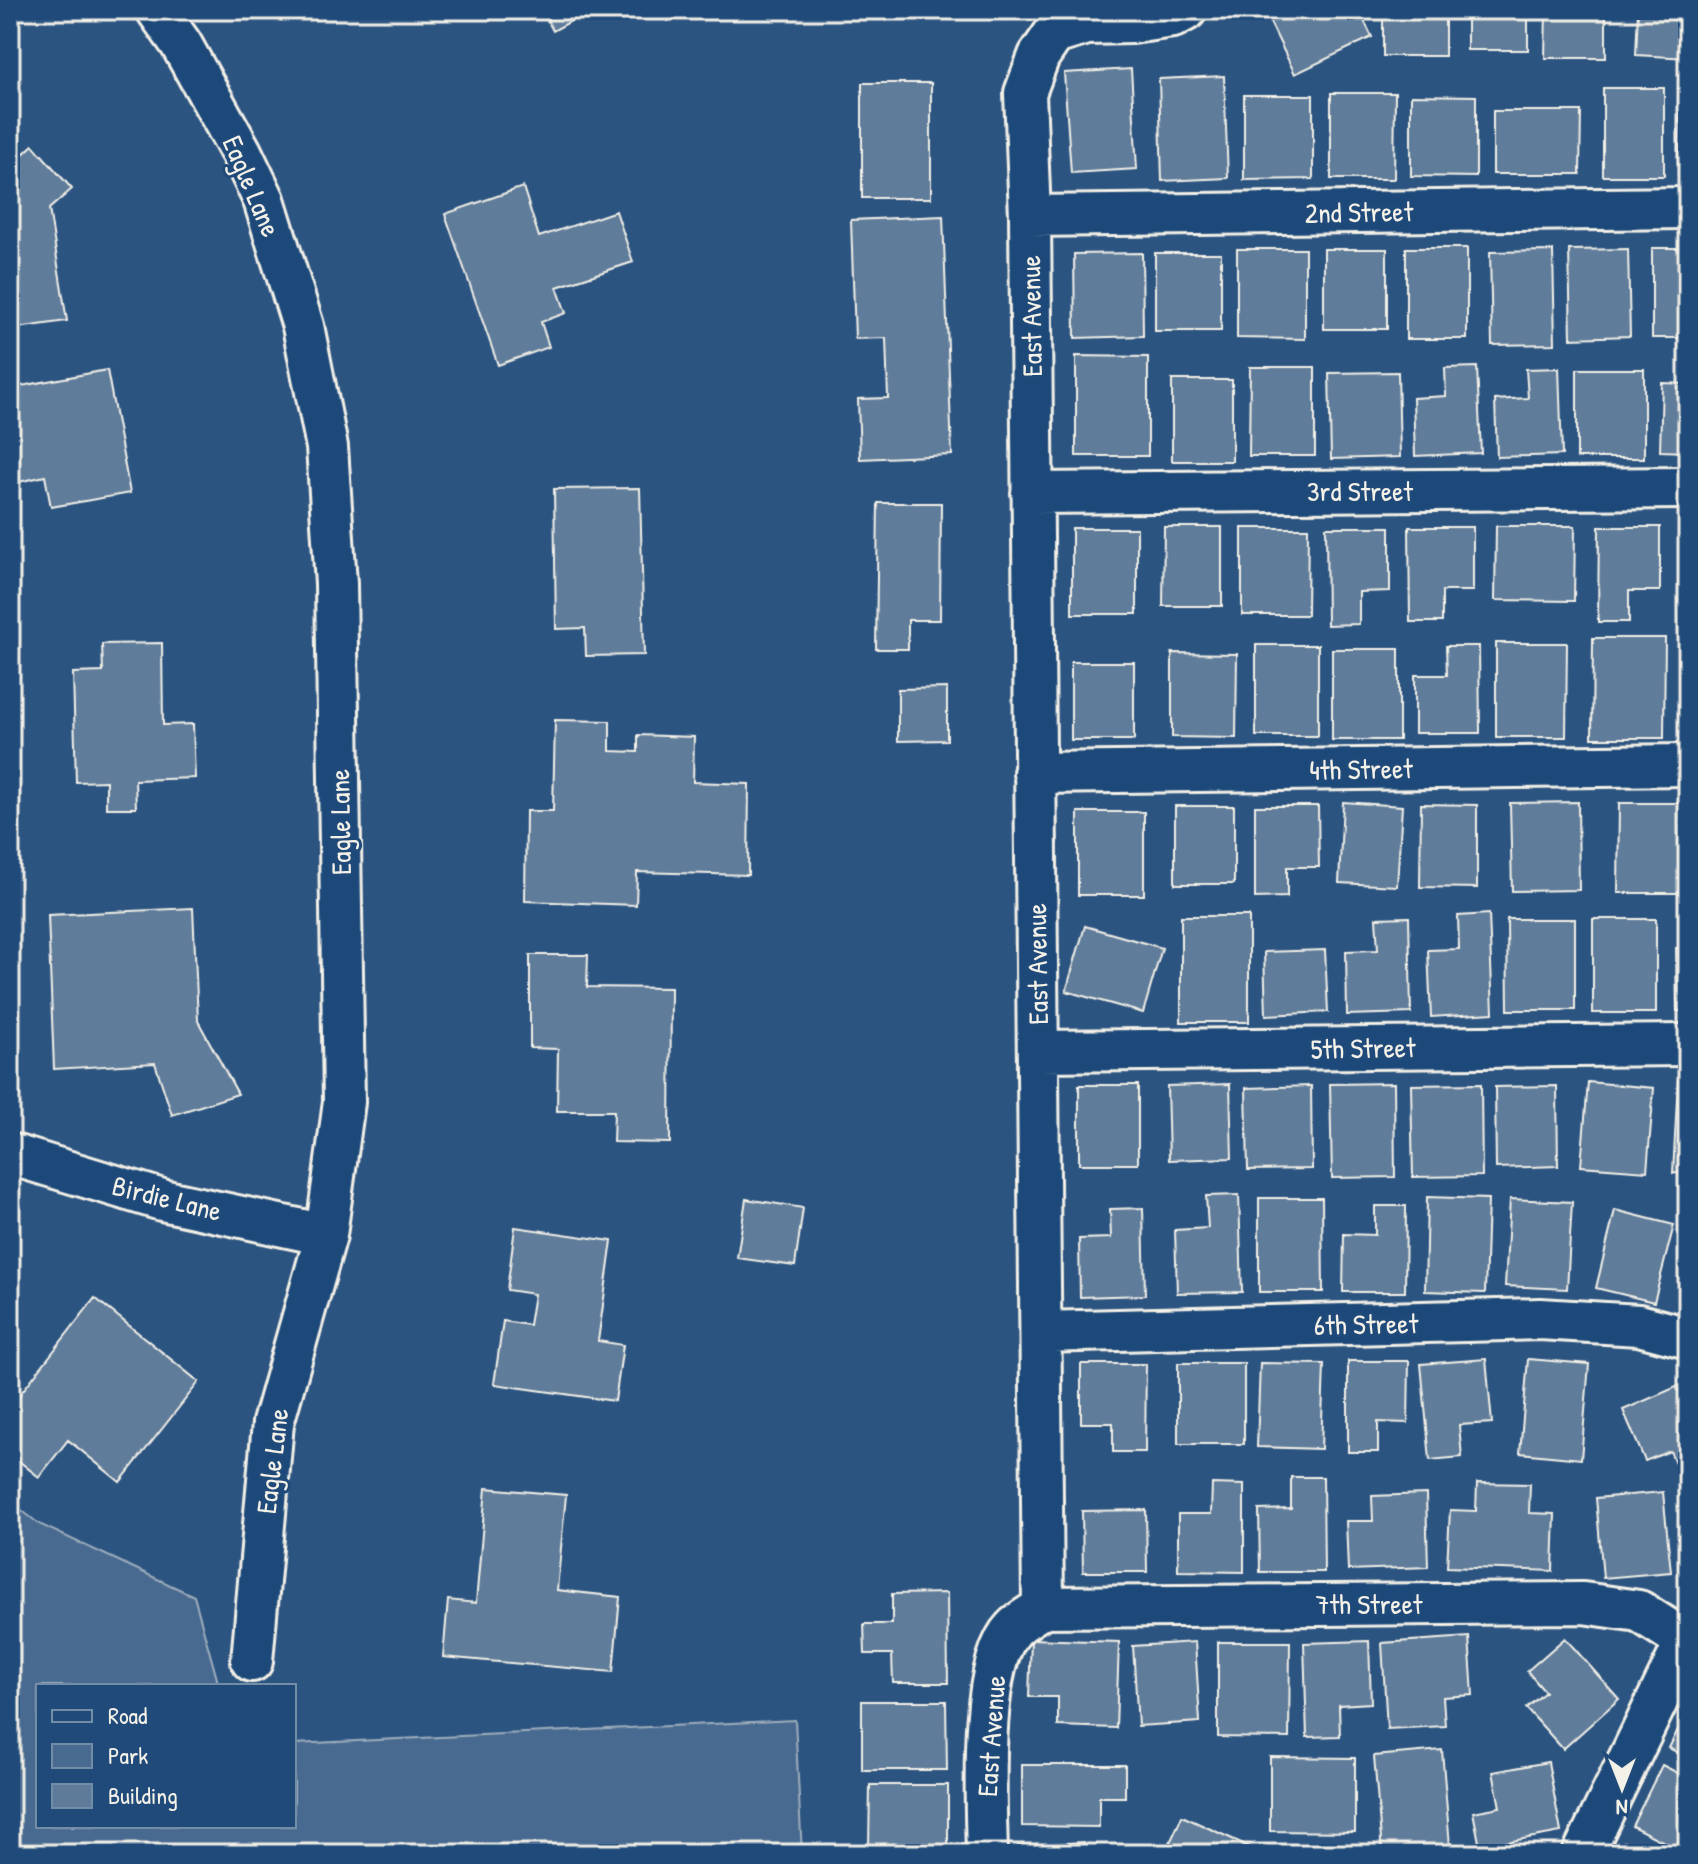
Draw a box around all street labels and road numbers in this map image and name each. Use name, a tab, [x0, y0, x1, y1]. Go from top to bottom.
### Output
street label: Eagle Lane	[214, 130, 290, 242]
street label: 2nd Street	[1305, 192, 1414, 232]
street label: East Avenue	[1011, 255, 1051, 377]
street label: 3rd Street	[1307, 472, 1413, 510]
street label: 4th Street	[1309, 749, 1413, 789]
street label: Eagle Lane	[320, 769, 360, 875]
street label: East Avenue	[1017, 903, 1057, 1025]
street label: 5th Street	[1310, 1028, 1416, 1068]
street label: Birdie Lane	[108, 1166, 226, 1230]
street label: 6th Street	[1314, 1304, 1419, 1344]
street label: Eagle Lane	[247, 1406, 297, 1516]
street label: 7th Street	[1316, 1585, 1423, 1623]
street label: East Avenue	[968, 1674, 1014, 1798]

